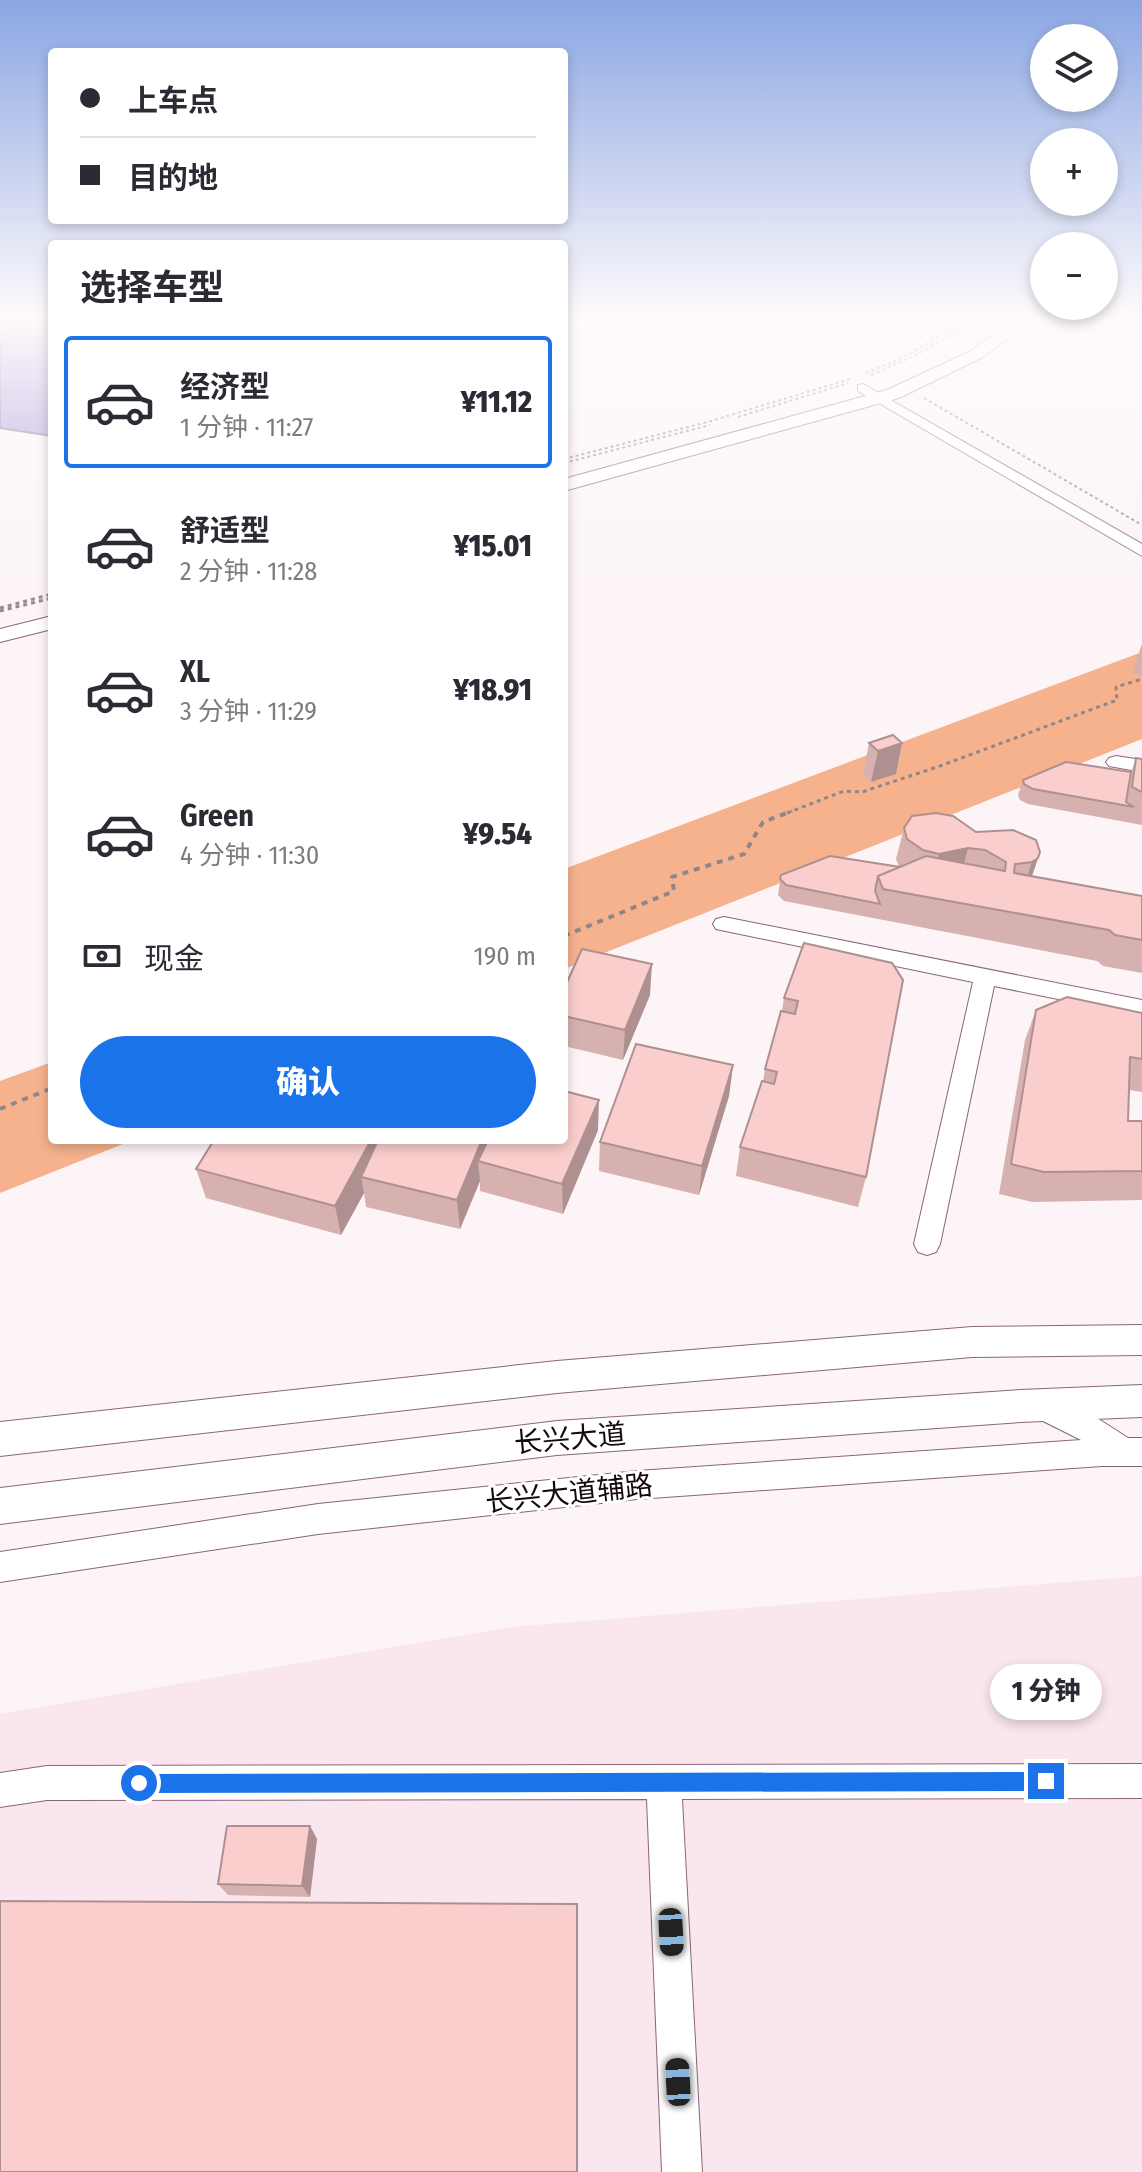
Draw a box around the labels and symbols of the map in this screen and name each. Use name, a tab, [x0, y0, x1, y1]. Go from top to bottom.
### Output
street label: 长兴大道	[513, 1417, 627, 1460]
street label: 长兴大道辅路	[484, 1468, 654, 1519]
callout: 1 分钟	[990, 1665, 1102, 1721]
route end	[1028, 1763, 1064, 1799]
route start	[121, 1765, 157, 1801]
car	[658, 1907, 684, 1957]
car	[665, 2057, 691, 2107]

